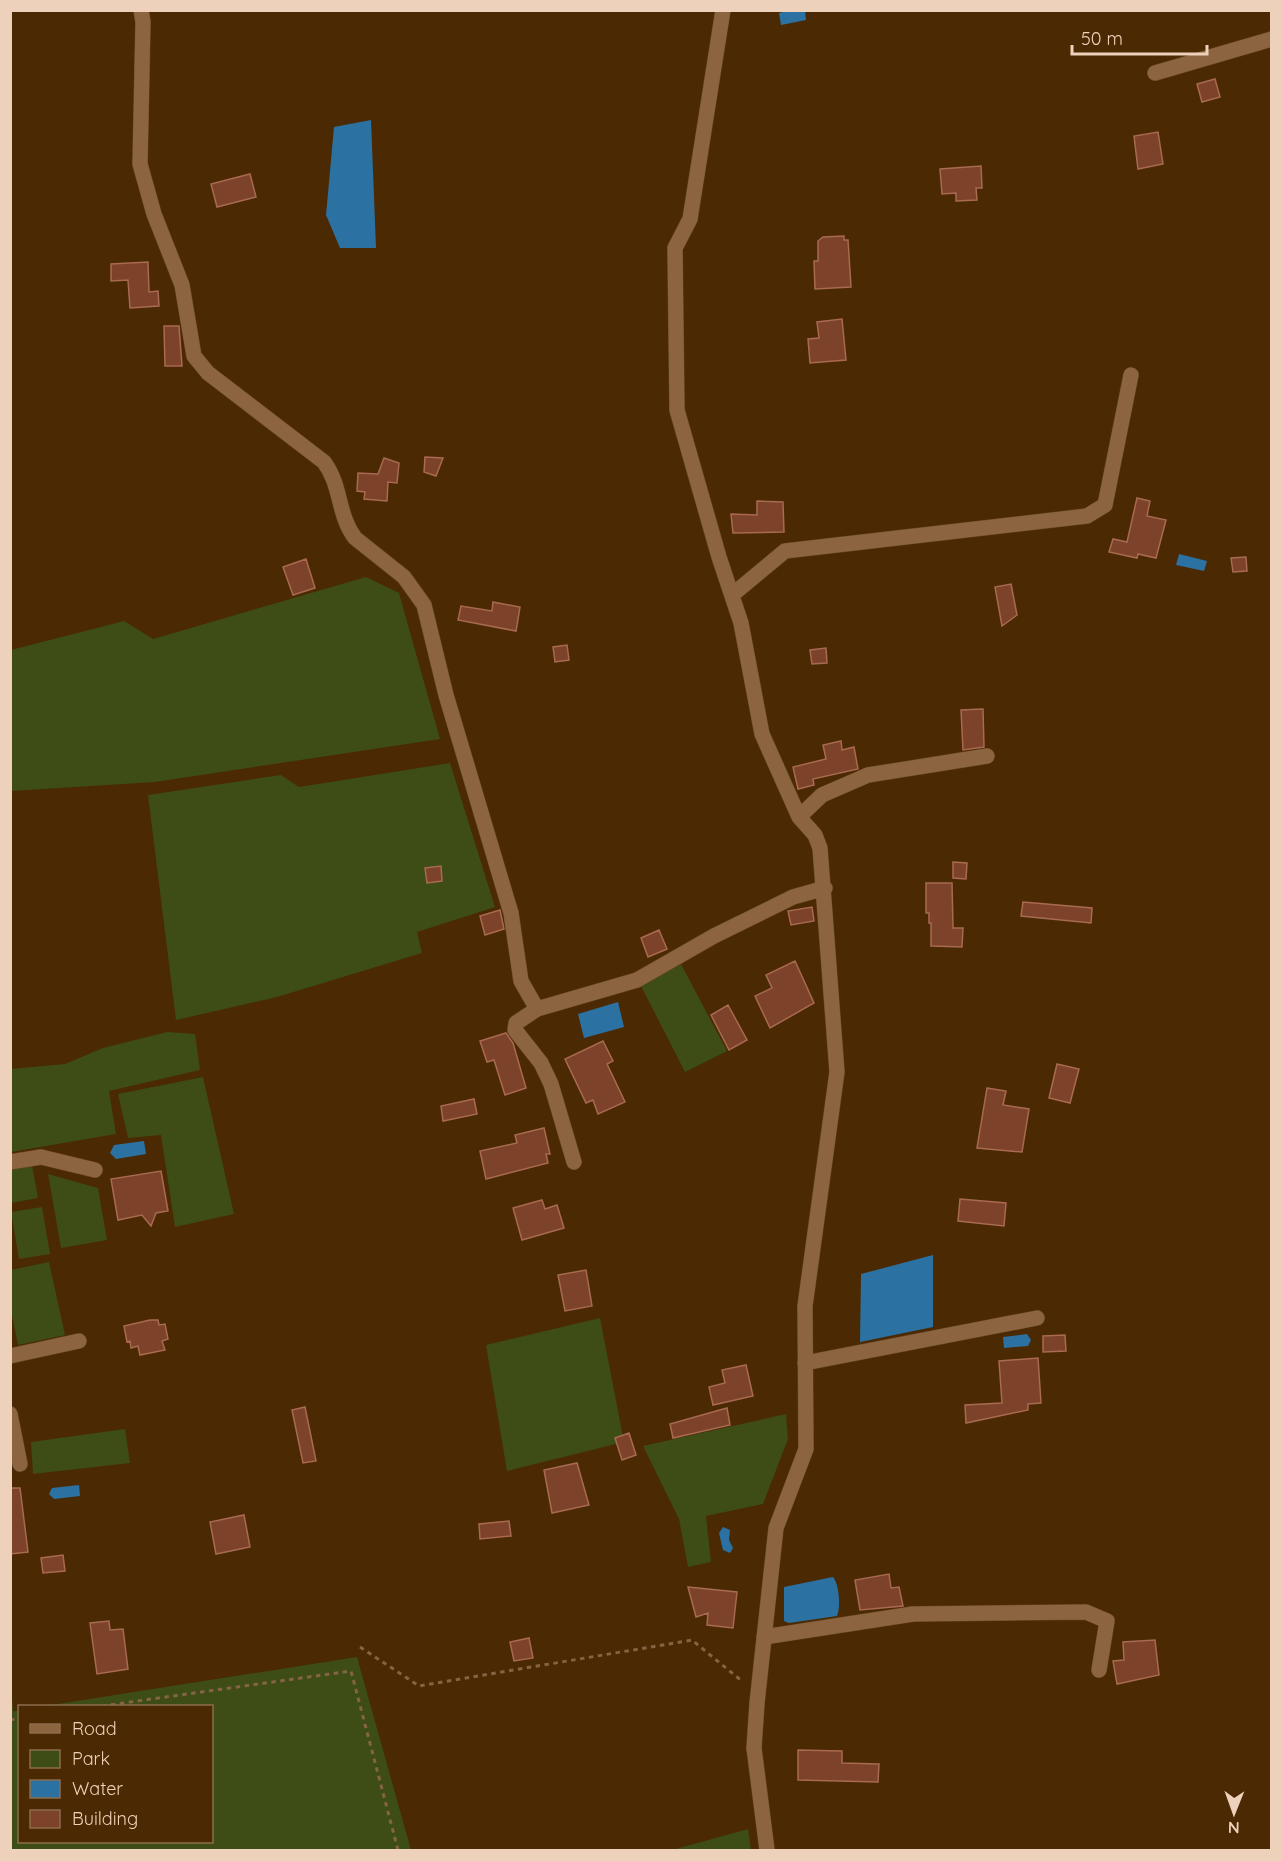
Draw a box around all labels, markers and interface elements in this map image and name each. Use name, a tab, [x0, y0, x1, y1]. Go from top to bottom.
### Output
scale bar	[1072, 18, 1207, 56]
text: 50 m	[1081, 27, 1123, 50]
legend	[18, 1705, 213, 1843]
text: Road	[72, 1717, 117, 1740]
text: Park	[72, 1747, 110, 1770]
text: Water	[72, 1777, 123, 1800]
north arrow	[1204, 1783, 1264, 1843]
text: Building	[72, 1807, 138, 1830]
text: N	[1228, 1818, 1240, 1838]

